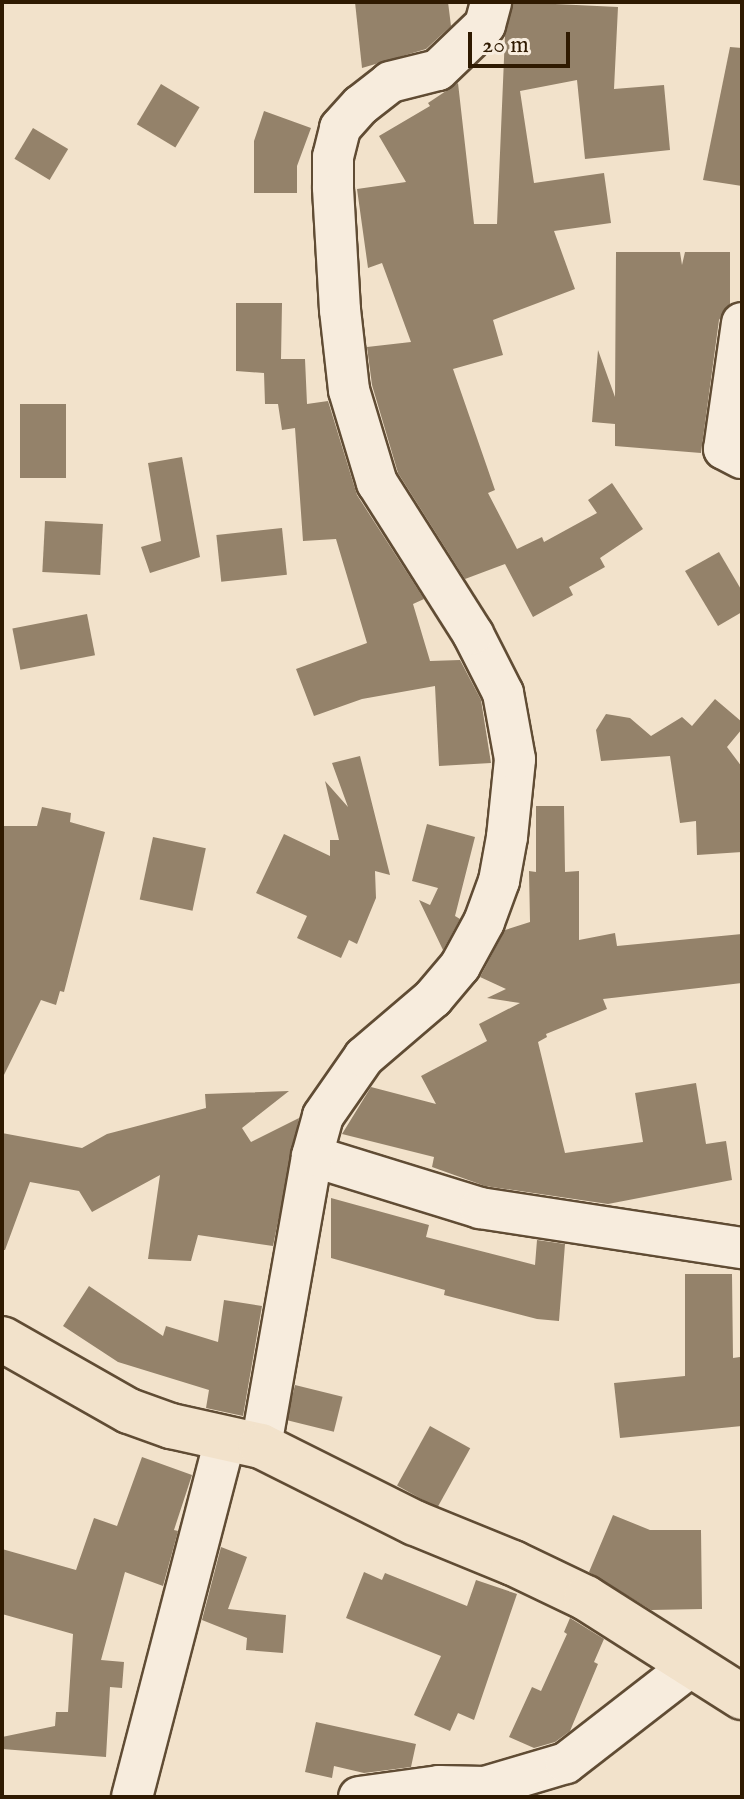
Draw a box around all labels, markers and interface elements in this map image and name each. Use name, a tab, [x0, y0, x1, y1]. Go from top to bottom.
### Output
scale bar	[472, 16, 574, 66]
text: 20 m	[482, 30, 529, 61]

